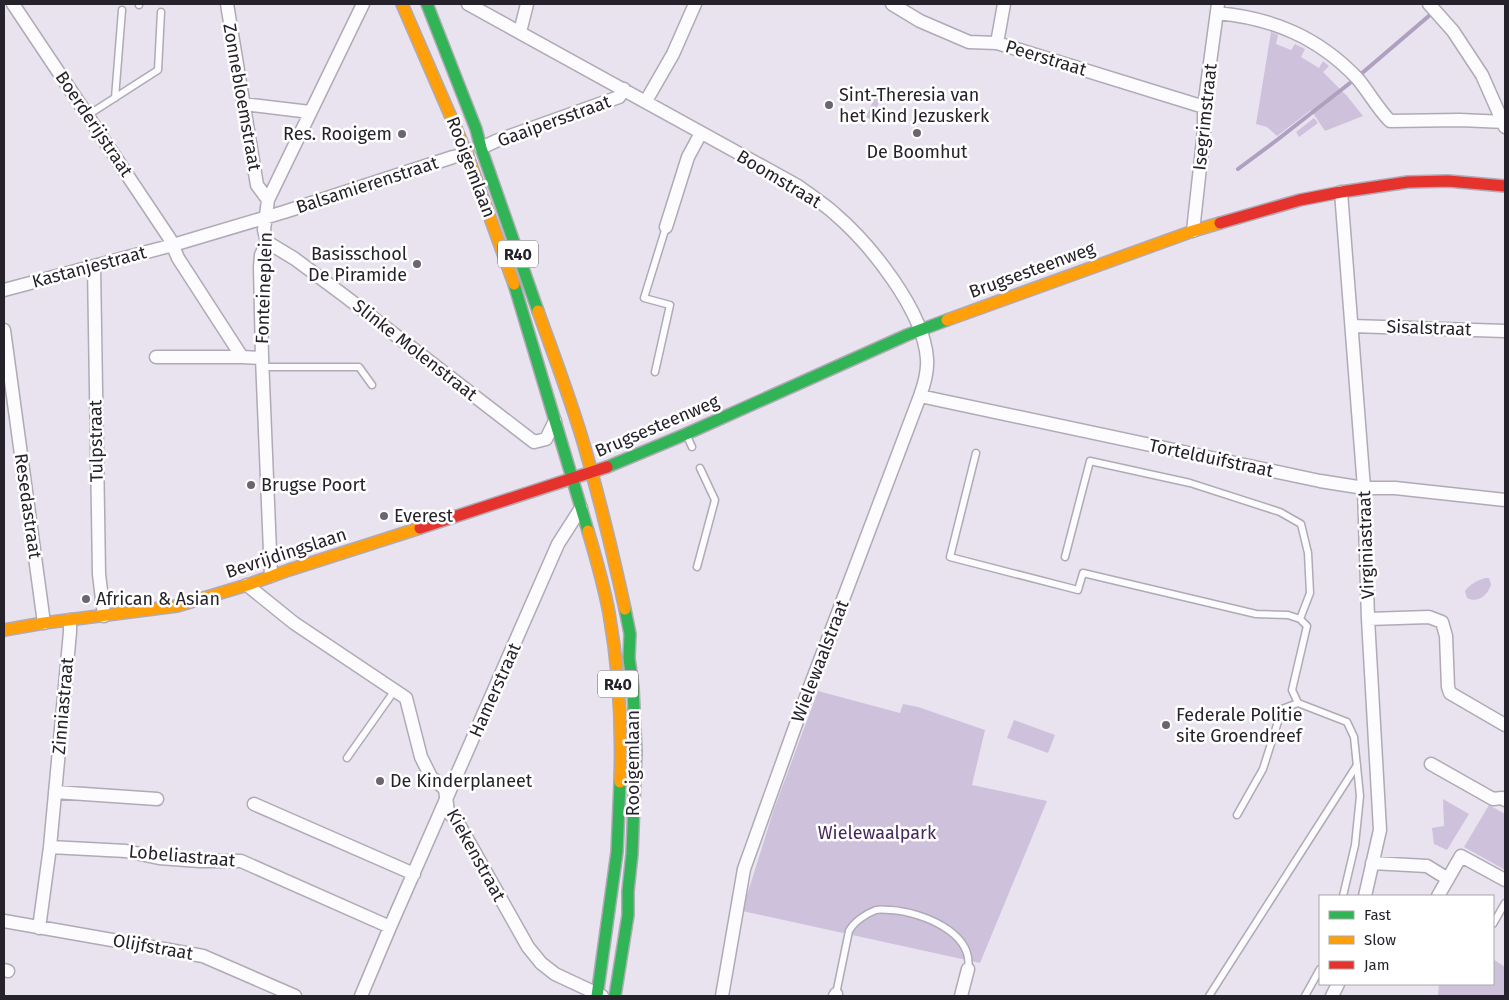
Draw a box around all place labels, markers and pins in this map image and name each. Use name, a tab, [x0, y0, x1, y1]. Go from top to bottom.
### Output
place label: Sint-Theresia van het Kind Jezuskerk	[839, 84, 990, 127]
marker: Sint-Theresia van het Kind Jezuskerk	[823, 99, 835, 111]
place label: Res. Rooigem	[283, 123, 392, 145]
marker: De Boomhut	[911, 127, 923, 139]
marker: Res. Rooigem	[396, 128, 408, 140]
place label: De Boomhut	[866, 141, 968, 163]
place label: Basisschool De Piramide	[308, 243, 407, 286]
marker: Basisschool De Piramide	[411, 258, 423, 270]
place label: Brugse Poort	[261, 474, 366, 496]
marker: Brugse Poort	[245, 479, 257, 491]
place label: Everest	[394, 505, 453, 527]
marker: Everest	[378, 510, 390, 522]
place label: African & Asian	[96, 588, 220, 610]
marker: African & Asian	[80, 593, 92, 605]
place label: Federale Politie site Groendreef	[1176, 704, 1304, 747]
marker: Federale Politie site Groendreef	[1160, 719, 1172, 731]
place label: De Kinderplaneet	[390, 770, 533, 792]
marker: De Kinderplaneet	[374, 775, 386, 787]

